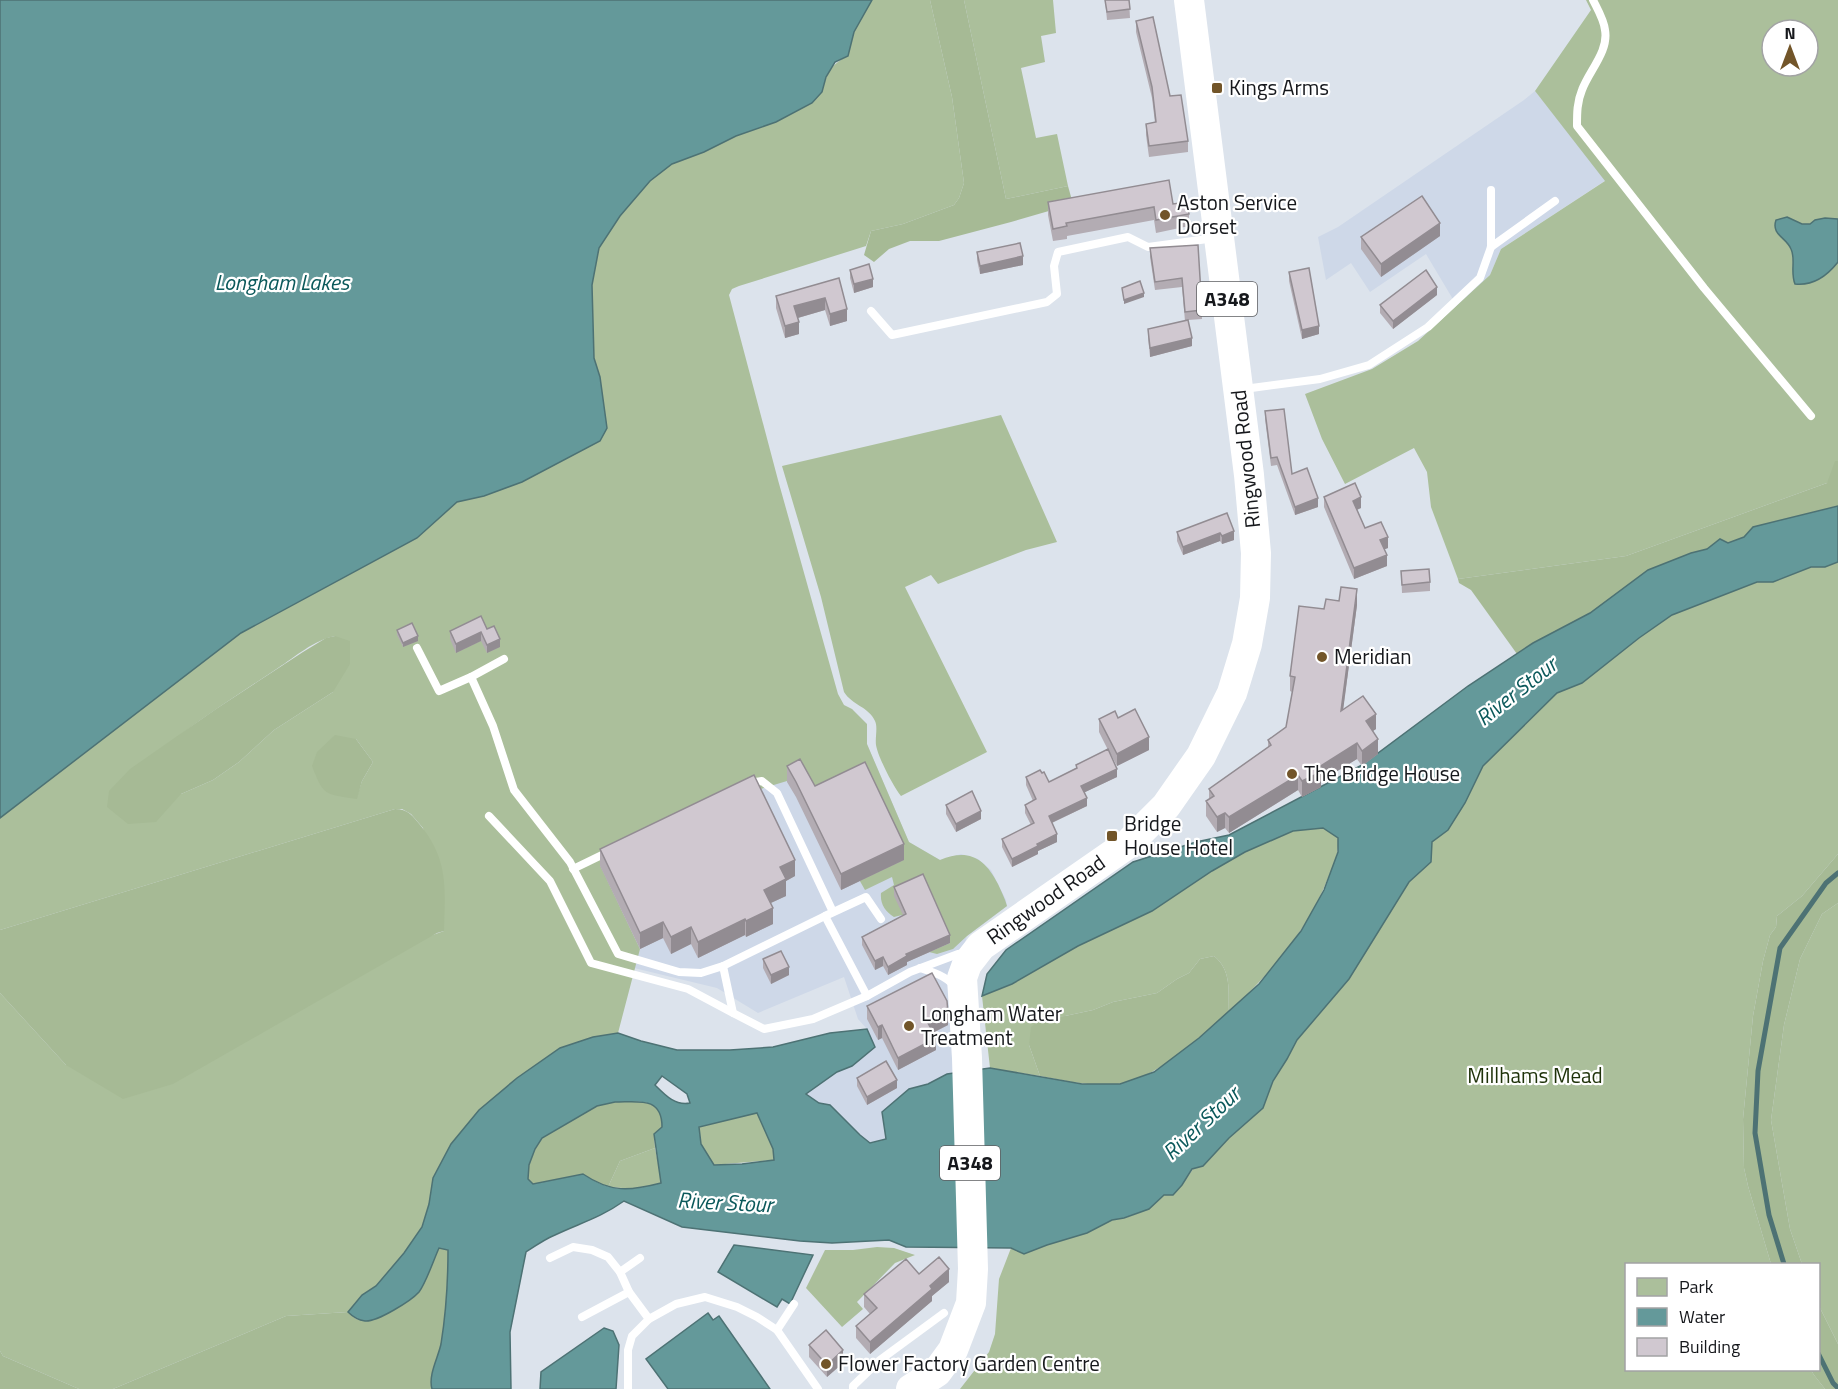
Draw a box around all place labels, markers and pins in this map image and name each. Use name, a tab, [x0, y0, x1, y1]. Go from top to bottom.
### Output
place label: Kings Arms	[1229, 71, 1329, 103]
marker: Kings Arms	[1210, 81, 1224, 95]
place label: Aston Service Dorset	[1177, 186, 1297, 242]
marker: Aston Service Dorset	[1158, 208, 1172, 222]
place label: Meridian	[1334, 640, 1412, 672]
marker: Meridian	[1315, 650, 1329, 664]
place label: The Bridge House	[1304, 757, 1460, 789]
marker: The Bridge House	[1285, 767, 1299, 781]
place label: Bridge House Hotel	[1124, 807, 1233, 863]
marker: Bridge House Hotel	[1105, 829, 1119, 843]
place label: Longham Water Treatment	[921, 997, 1062, 1053]
marker: Longham Water Treatment	[902, 1019, 916, 1033]
place label: Flower Factory Garden Centre	[838, 1347, 1100, 1379]
marker: Flower Factory Garden Centre	[819, 1357, 833, 1371]

